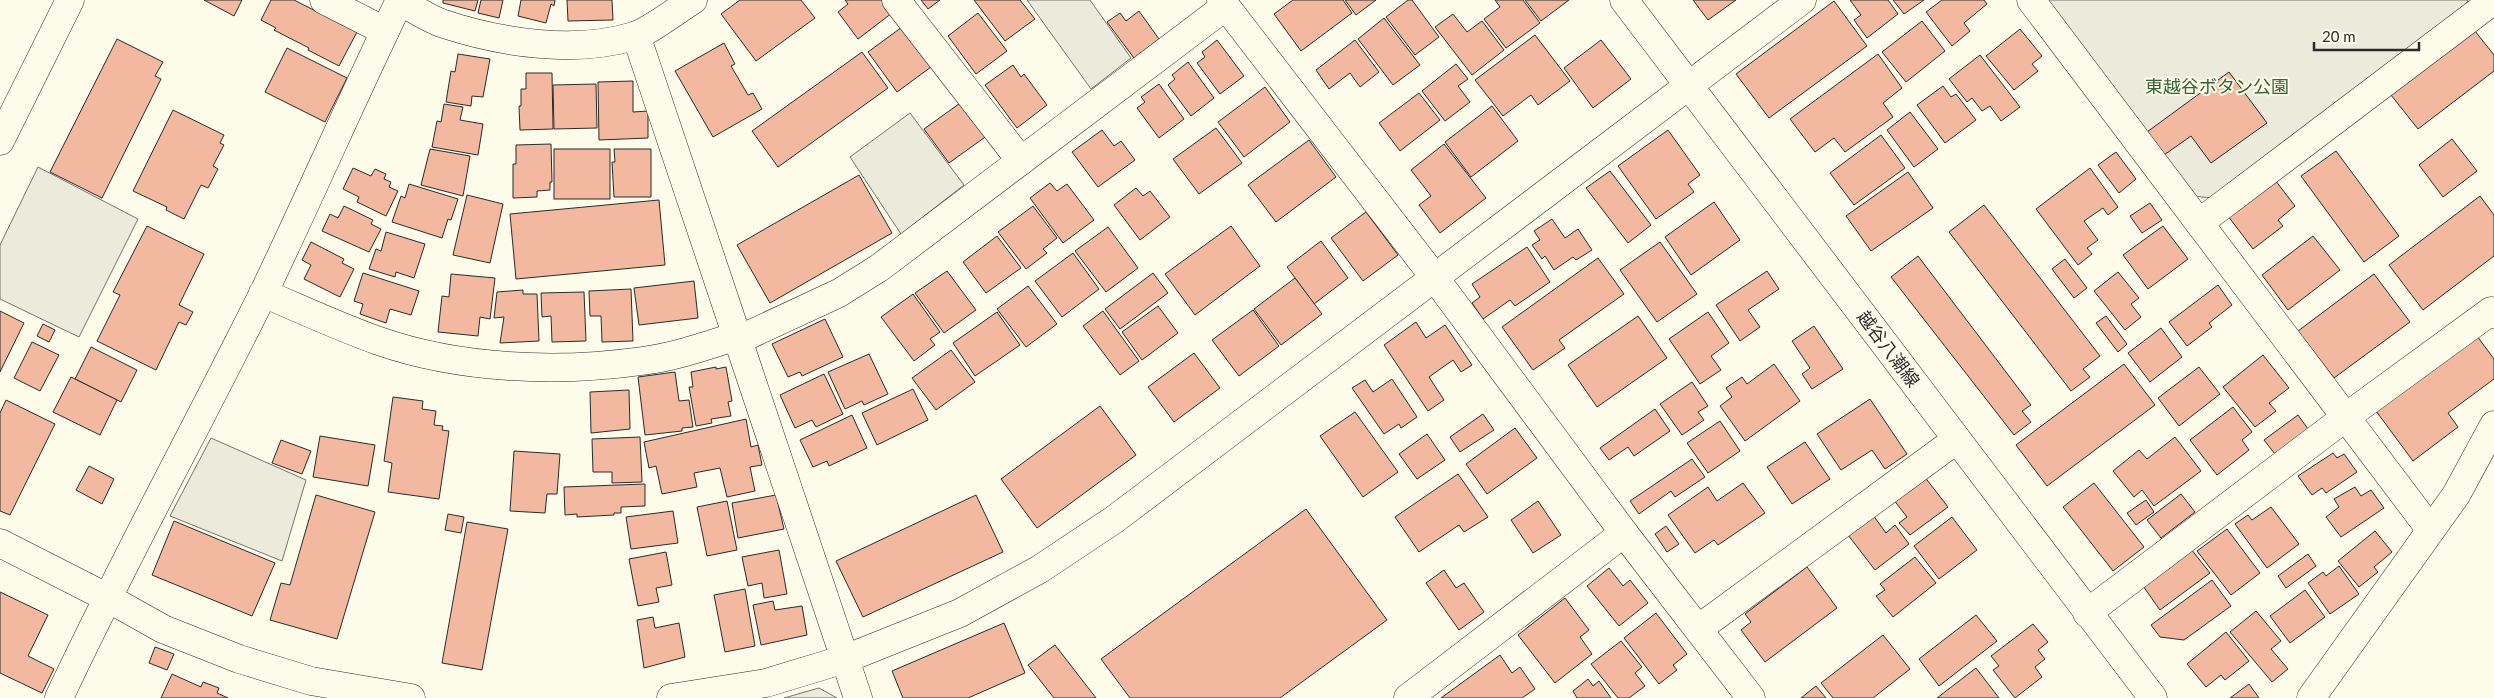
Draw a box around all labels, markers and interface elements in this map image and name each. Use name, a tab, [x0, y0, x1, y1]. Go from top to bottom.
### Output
scale bar	[2314, 20, 2419, 52]
text: 20 m	[2322, 27, 2356, 45]
park label: 東越谷ボタン公園	[2145, 75, 2289, 97]
street label: 越谷八潮線	[1853, 306, 1925, 391]

